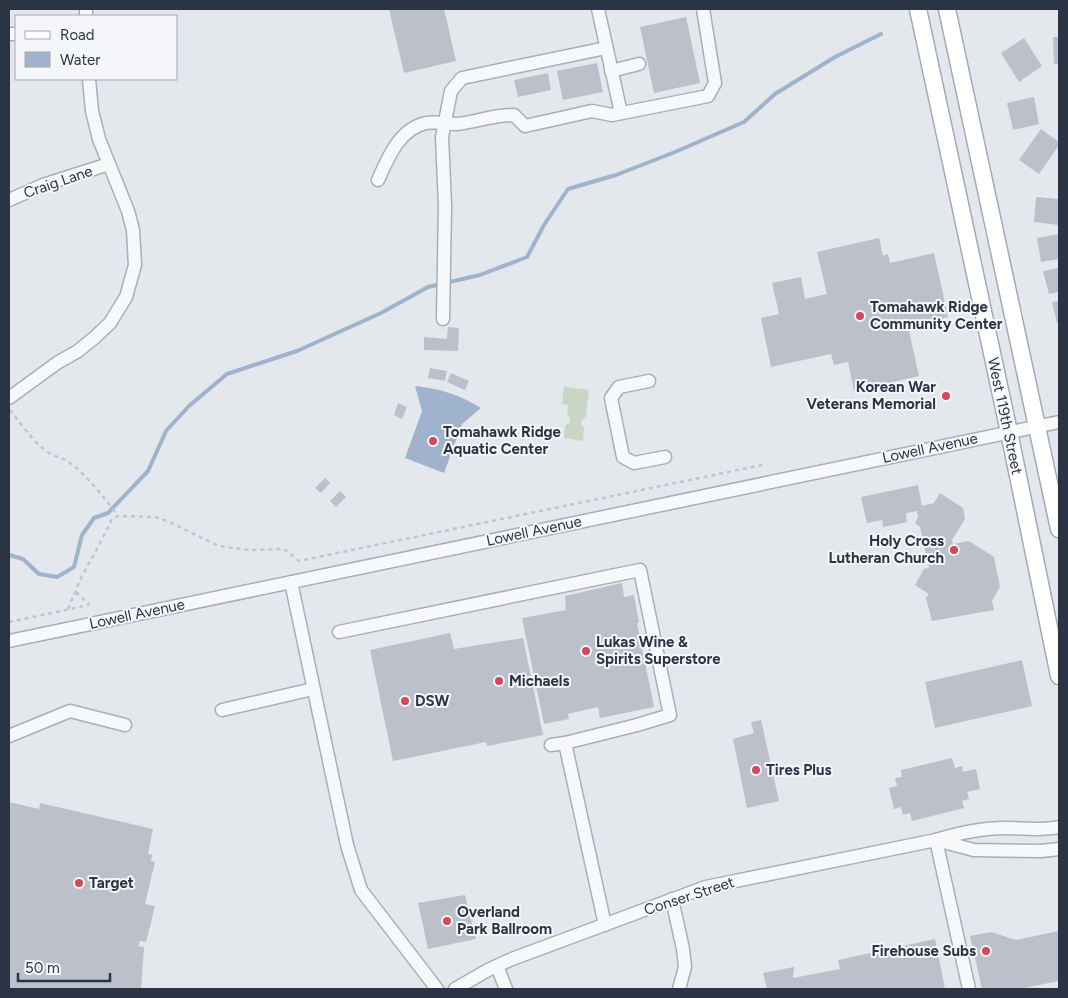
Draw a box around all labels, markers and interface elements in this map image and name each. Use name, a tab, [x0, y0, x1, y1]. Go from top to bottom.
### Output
legend	[15, 15, 178, 80]
text: Road	[60, 26, 95, 44]
text: Water	[60, 51, 100, 69]
street label: Craig Lane	[21, 162, 95, 202]
place label: Tomahawk Ridge Community Center	[870, 298, 1003, 333]
marker: Tomahawk Ridge Community Center	[854, 310, 866, 322]
street label: West 119th Street	[984, 356, 1026, 476]
place label: Korean War Veterans Memorial	[806, 378, 936, 413]
marker: Korean War Veterans Memorial	[940, 390, 952, 402]
place label: Tomahawk Ridge Aquatic Center	[443, 423, 562, 458]
street label: Lowell Avenue	[881, 429, 979, 467]
marker: Tomahawk Ridge Aquatic Center	[427, 435, 439, 447]
street label: Lowell Avenue	[485, 512, 583, 550]
place label: Holy Cross Lutheran Church	[828, 532, 944, 567]
marker: Holy Cross Lutheran Church	[948, 544, 960, 556]
street label: Lowell Avenue	[88, 595, 186, 633]
place label: Lukas Wine & Spirits Superstore	[596, 633, 721, 668]
marker: Lukas Wine & Spirits Superstore	[580, 645, 592, 657]
place label: Michaels	[509, 672, 570, 690]
marker: Michaels	[493, 675, 505, 687]
place label: DSW	[415, 692, 450, 710]
marker: DSW	[399, 695, 411, 707]
place label: Tires Plus	[766, 761, 832, 779]
marker: Tires Plus	[750, 764, 762, 776]
street label: Conser Street	[642, 873, 737, 919]
place label: Target	[89, 874, 134, 892]
marker: Target	[73, 877, 85, 889]
place label: Overland Park Ballroom	[457, 903, 552, 938]
marker: Overland Park Ballroom	[441, 915, 453, 927]
place label: Firehouse Subs	[872, 942, 976, 960]
marker: Firehouse Subs	[980, 945, 992, 957]
scale bar	[18, 950, 110, 982]
text: 50 m	[25, 959, 60, 977]

